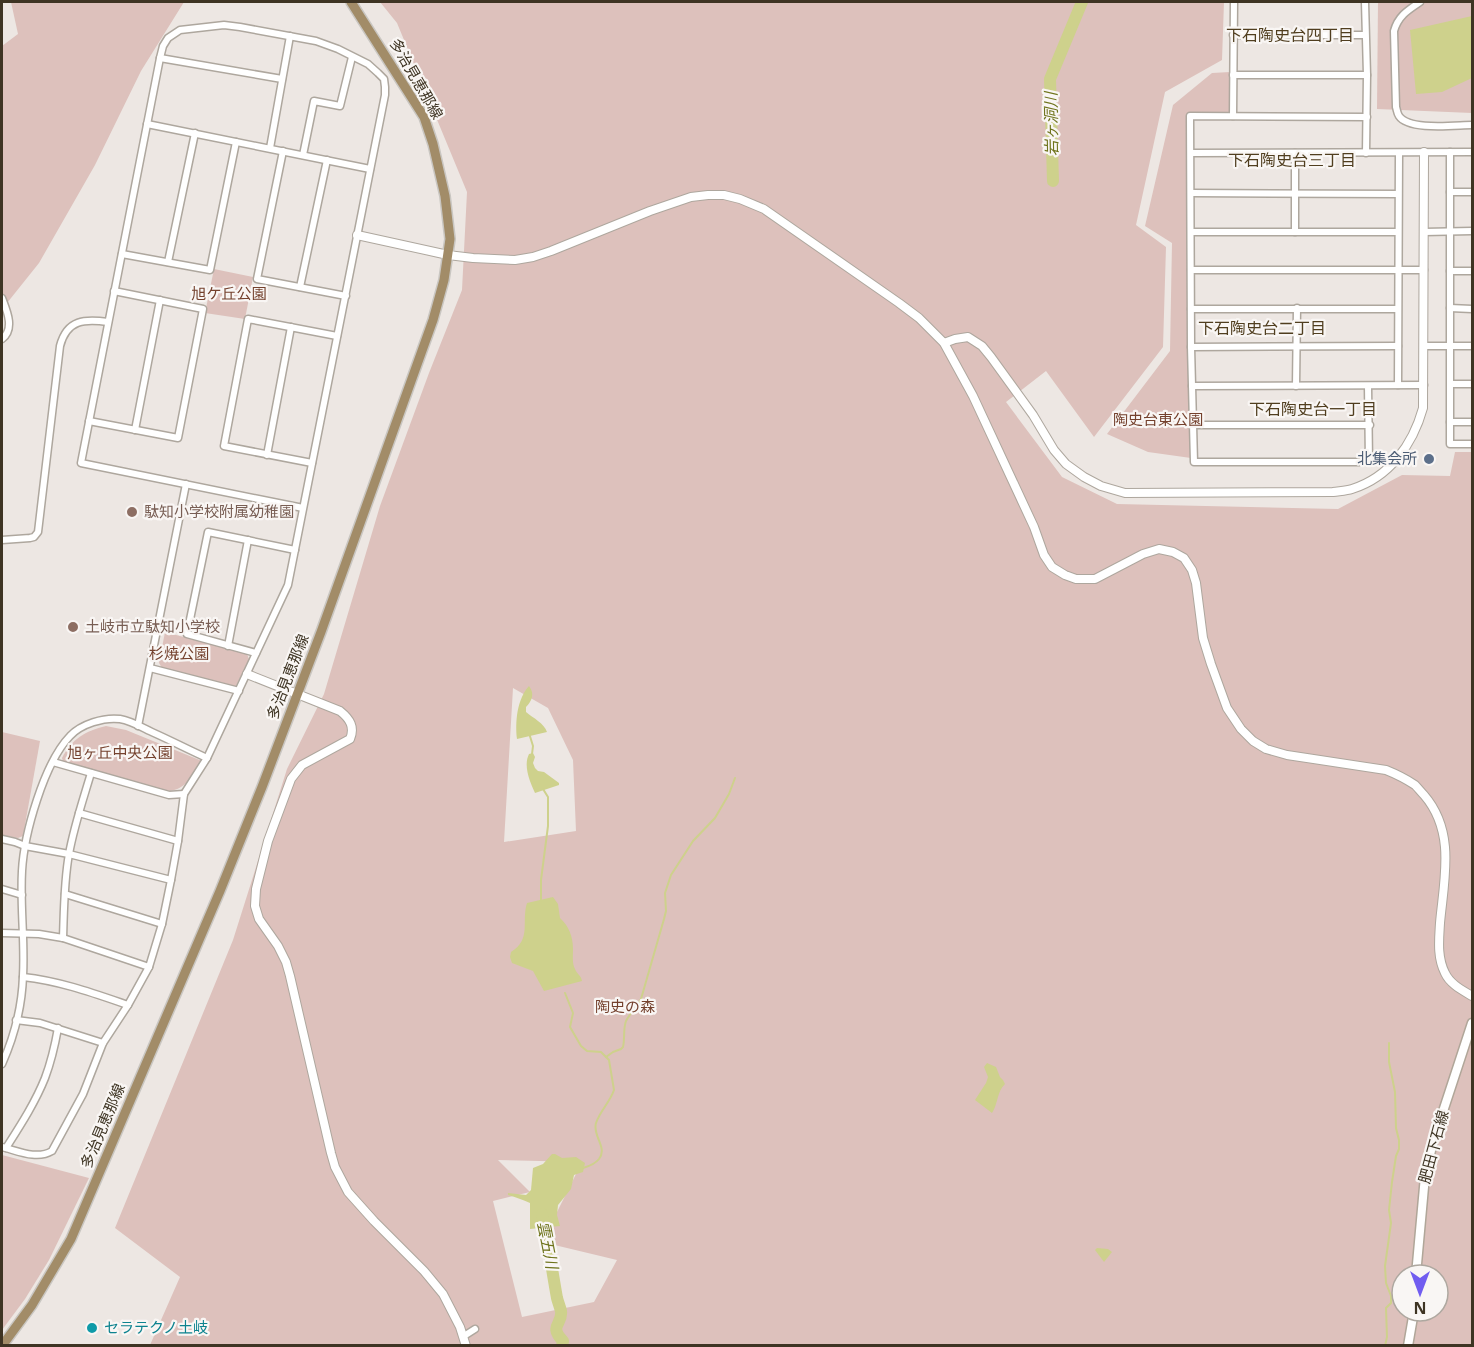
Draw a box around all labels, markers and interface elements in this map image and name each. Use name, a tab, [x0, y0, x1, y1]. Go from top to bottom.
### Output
district label: 下石陶史台四丁目	[1226, 24, 1354, 46]
street label: 多治見恵那線	[386, 35, 448, 122]
water label: 岩ヶ洞川	[1039, 90, 1063, 156]
district label: 下石陶史台三丁目	[1228, 149, 1356, 171]
park label: 旭ケ丘公園	[191, 283, 267, 303]
district label: 下石陶史台二丁目	[1198, 317, 1326, 339]
district label: 下石陶史台一丁目	[1249, 398, 1377, 420]
park label: 陶史台東公園	[1113, 409, 1203, 429]
place label: 北集会所	[1357, 448, 1417, 468]
marker: 北集会所	[1422, 452, 1436, 466]
place label: 駄知小学校附属幼稚園	[144, 501, 294, 521]
marker: 駄知小学校附属幼稚園	[125, 505, 139, 519]
place label: 土岐市立駄知小学校	[85, 616, 220, 636]
marker: 土岐市立駄知小学校	[66, 620, 80, 634]
street label: 多治見恵那線	[262, 631, 313, 722]
park label: 杉焼公園	[149, 643, 209, 663]
park label: 旭ヶ丘中央公園	[67, 742, 173, 762]
park label: 陶史の森	[595, 996, 655, 1016]
street label: 多治見恵那線	[75, 1080, 129, 1171]
street label: 肥田下石線	[1414, 1108, 1452, 1186]
water label: 雲五川	[533, 1219, 564, 1273]
north arrow	[1390, 1263, 1450, 1323]
text: N	[1413, 1297, 1427, 1319]
place label: セラテクノ土岐	[104, 1317, 208, 1337]
marker: セラテクノ土岐	[85, 1321, 99, 1335]

